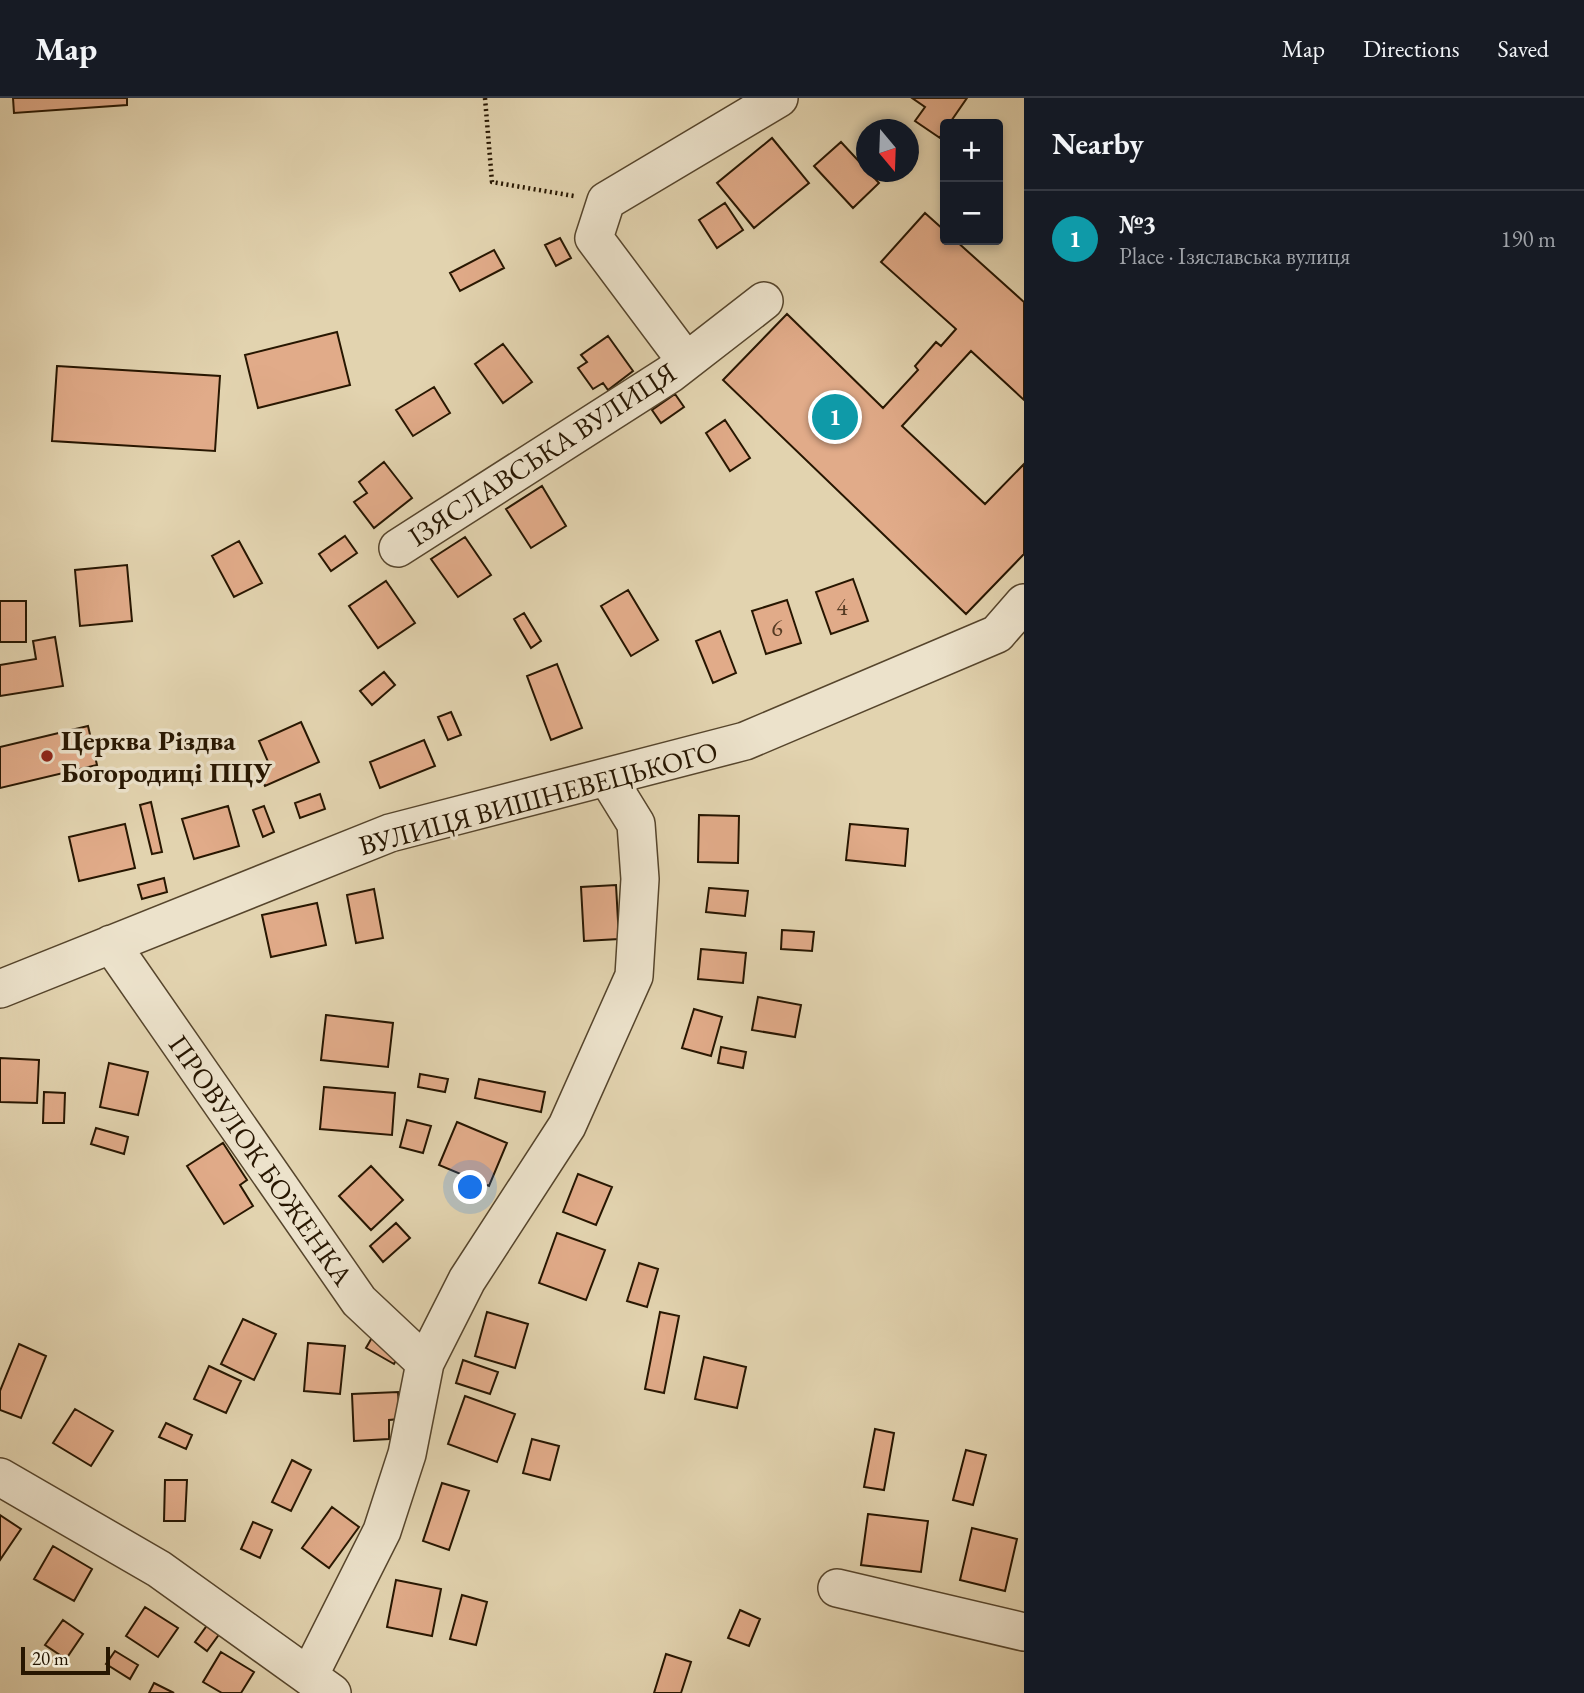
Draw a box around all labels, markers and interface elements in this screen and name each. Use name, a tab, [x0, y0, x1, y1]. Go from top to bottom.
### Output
text: Map	[35, 27, 97, 70]
text: Map	[1282, 33, 1325, 64]
text: Directions	[1363, 33, 1460, 64]
text: Saved	[1498, 33, 1549, 64]
north arrow	[856, 119, 919, 182]
map controls	[940, 119, 1003, 245]
button: +	[940, 119, 1003, 182]
text: Nearby	[1052, 124, 1144, 163]
button: −	[940, 182, 1003, 245]
text: №3	[1119, 207, 1156, 241]
text: 1	[1069, 224, 1081, 254]
text: 190 m	[1500, 224, 1556, 254]
text: Place · Ізяславська вулиця	[1119, 241, 1350, 271]
street label: ІЗЯСЛАВСЬКА ВУЛИЦЯ	[401, 354, 683, 554]
pin: 1	[812, 391, 858, 443]
house number: 4	[836, 591, 848, 622]
house number: 6	[771, 612, 783, 643]
place label: Церква Різдва Богородиці ПЦУ	[61, 722, 272, 790]
street label: ВУЛИЦЯ ВИШНЕВЕЦЬКОГО	[355, 733, 721, 863]
marker: Церква Різдва Богородиці ПЦУ	[39, 748, 55, 764]
street label: ПРОВУЛОК БОЖЕНКА	[161, 1028, 362, 1293]
your location	[453, 1170, 487, 1204]
scale bar	[21, 1644, 110, 1676]
text: 20 m	[32, 1646, 69, 1671]

